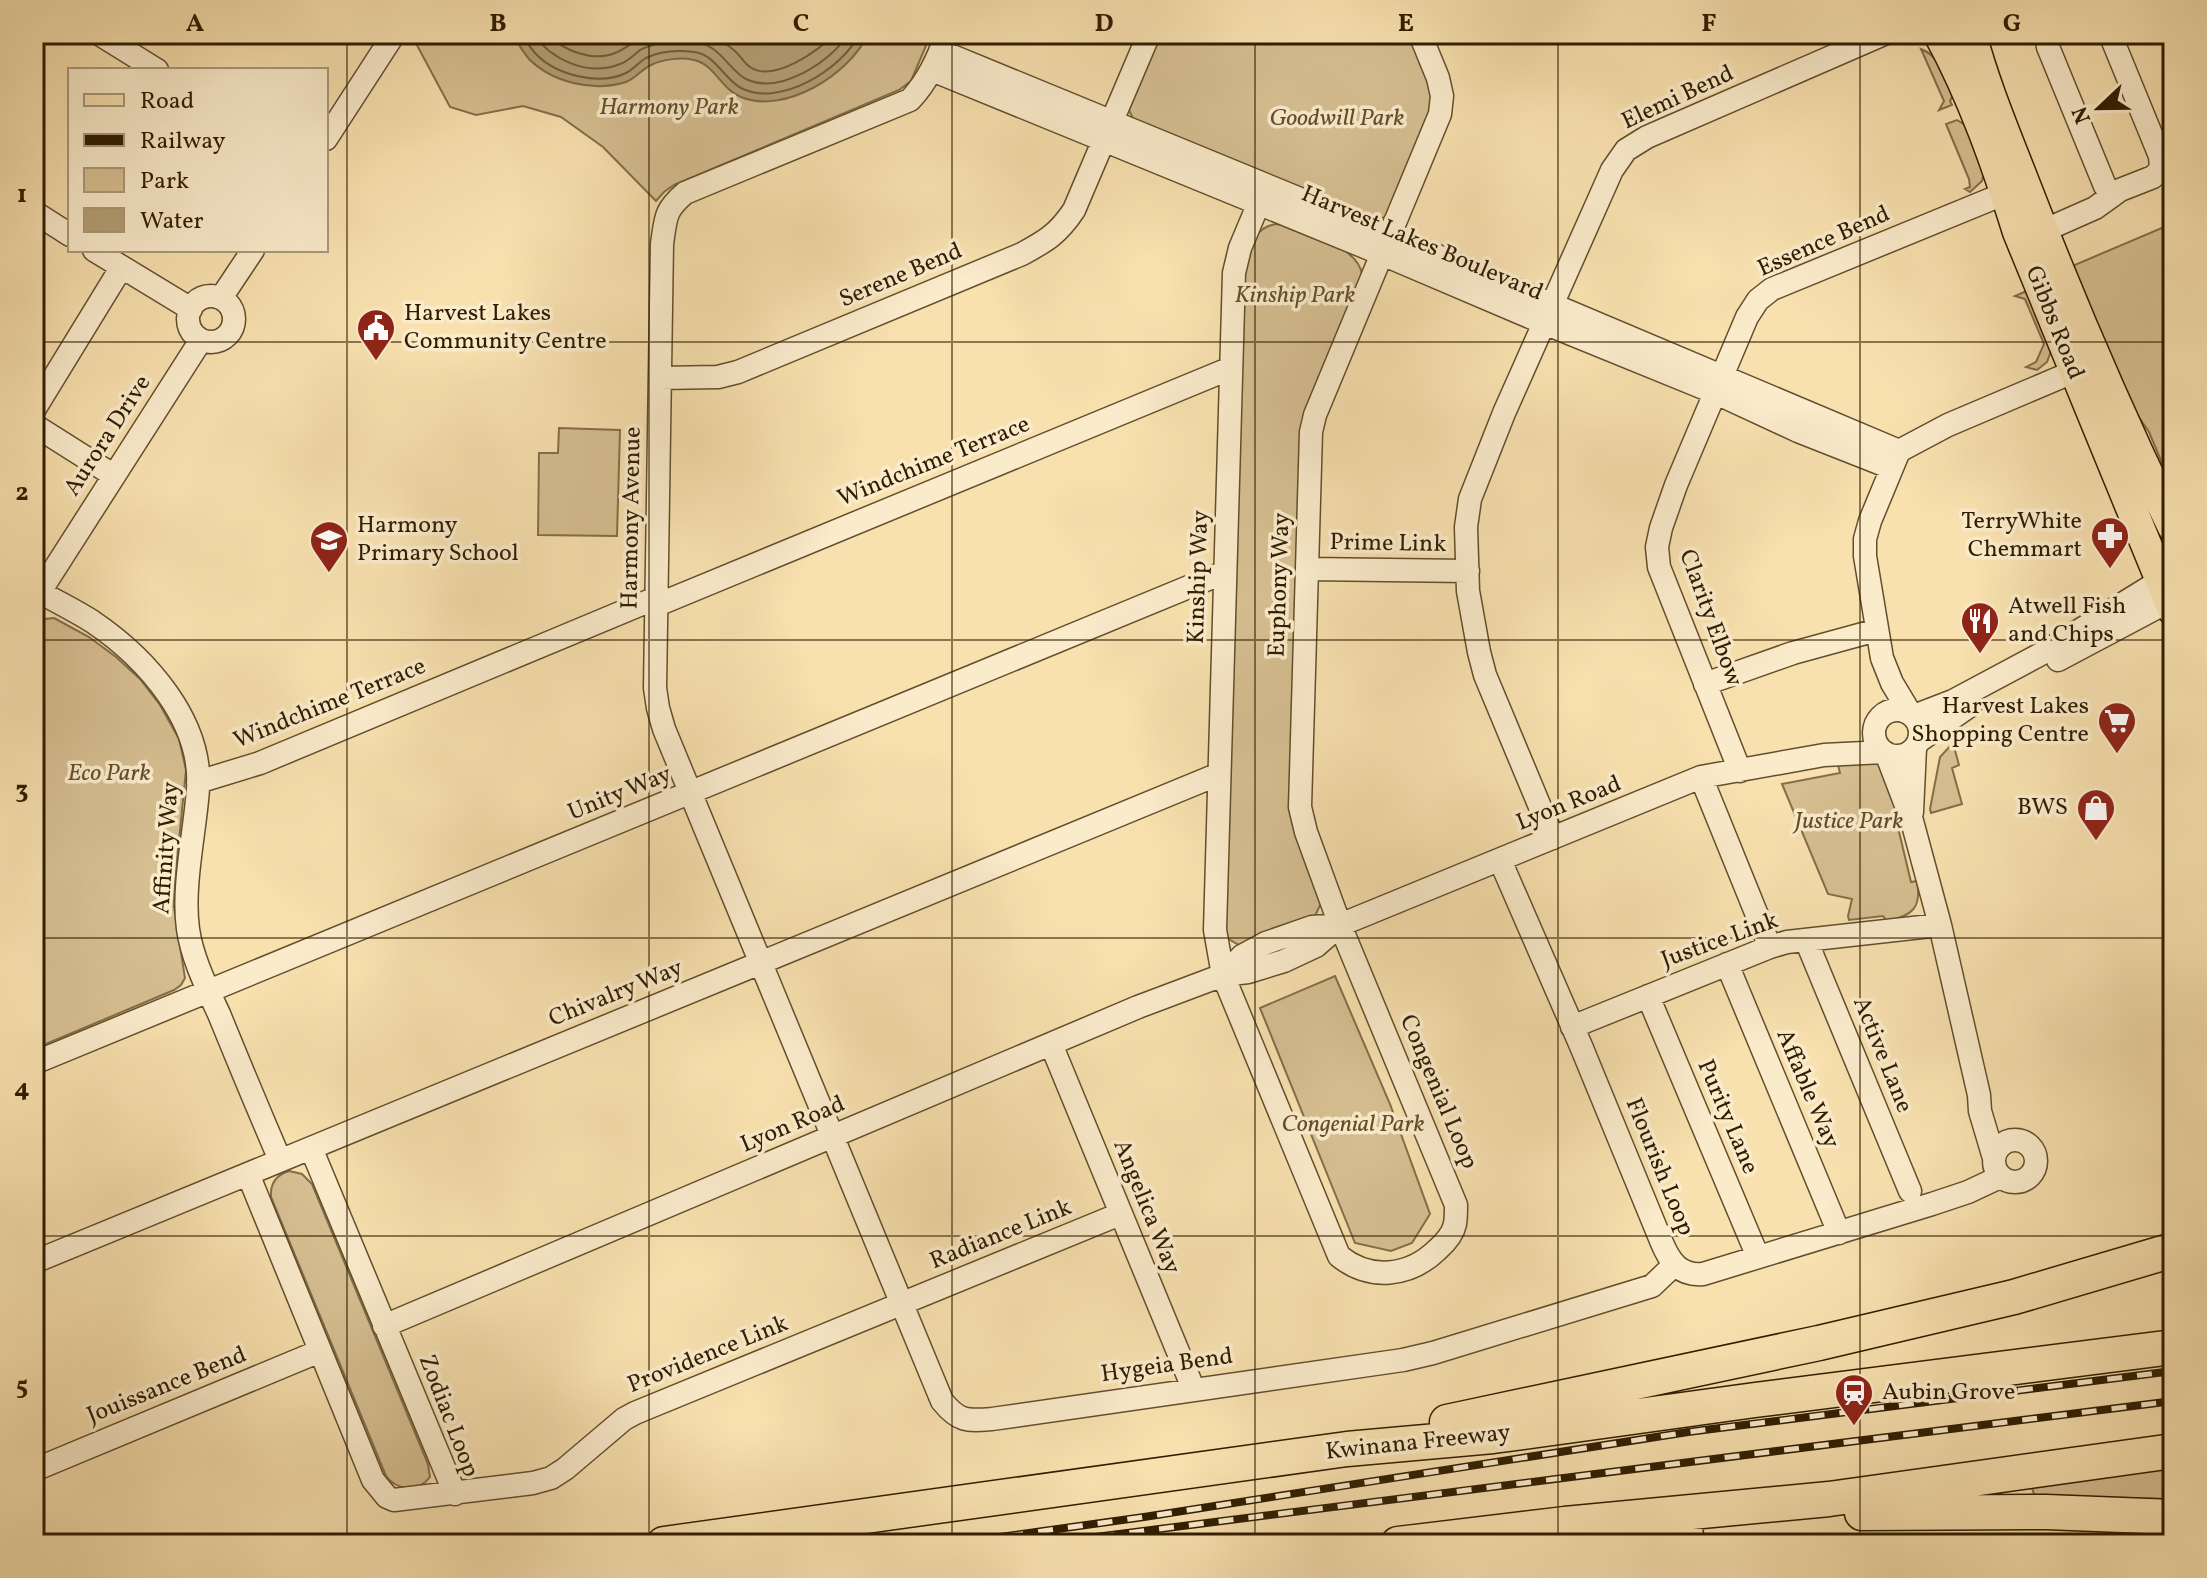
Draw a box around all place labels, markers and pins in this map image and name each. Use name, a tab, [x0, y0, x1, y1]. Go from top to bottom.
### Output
place label: Harvest Lakes Community Centre	[404, 297, 607, 359]
public building icon: Harvest Lakes Community Centre	[355, 307, 397, 362]
place label: TerryWhite Chemmart	[1961, 505, 2082, 567]
place label: Harmony Primary School	[357, 509, 519, 571]
pharmacy icon: TerryWhite Chemmart	[2089, 515, 2131, 570]
school or university icon: Harmony Primary School	[308, 519, 350, 574]
place label: Atwell Fish and Chips	[2008, 590, 2126, 652]
restaurant icon: Atwell Fish and Chips	[1959, 600, 2001, 655]
place label: Harvest Lakes Shopping Centre	[1911, 690, 2089, 752]
supermarket icon: Harvest Lakes Shopping Centre	[2096, 700, 2138, 755]
shop icon: BWS	[2075, 787, 2117, 842]
place label: BWS	[2017, 791, 2068, 825]
station icon: Aubin Grove	[1833, 1372, 1875, 1427]
place label: Aubin Grove	[1882, 1376, 2015, 1410]

